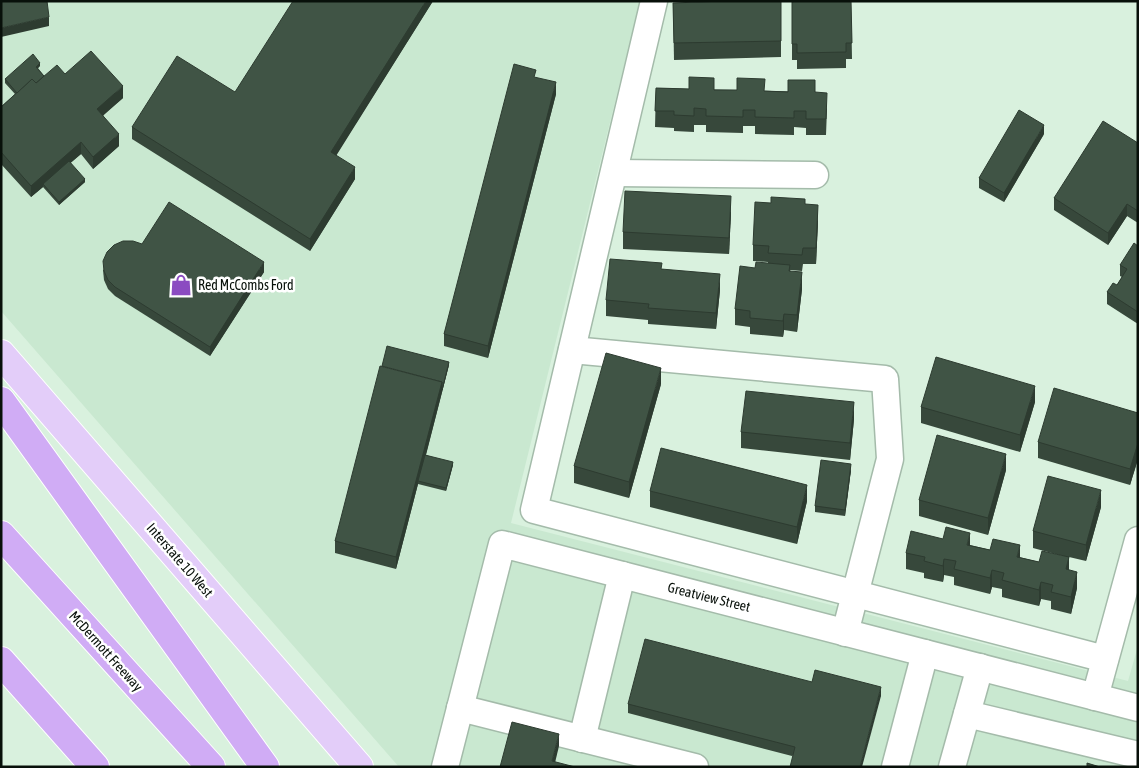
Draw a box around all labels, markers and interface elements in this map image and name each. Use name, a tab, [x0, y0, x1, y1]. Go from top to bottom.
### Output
shop icon: Red McCombs Ford	[168, 272, 194, 298]
place label: Red McCombs Ford	[198, 277, 294, 293]
street label: Interstate 10 West	[144, 520, 216, 600]
street label: Greatview Street	[666, 579, 752, 615]
street label: McDermott Freeway	[66, 608, 146, 694]

